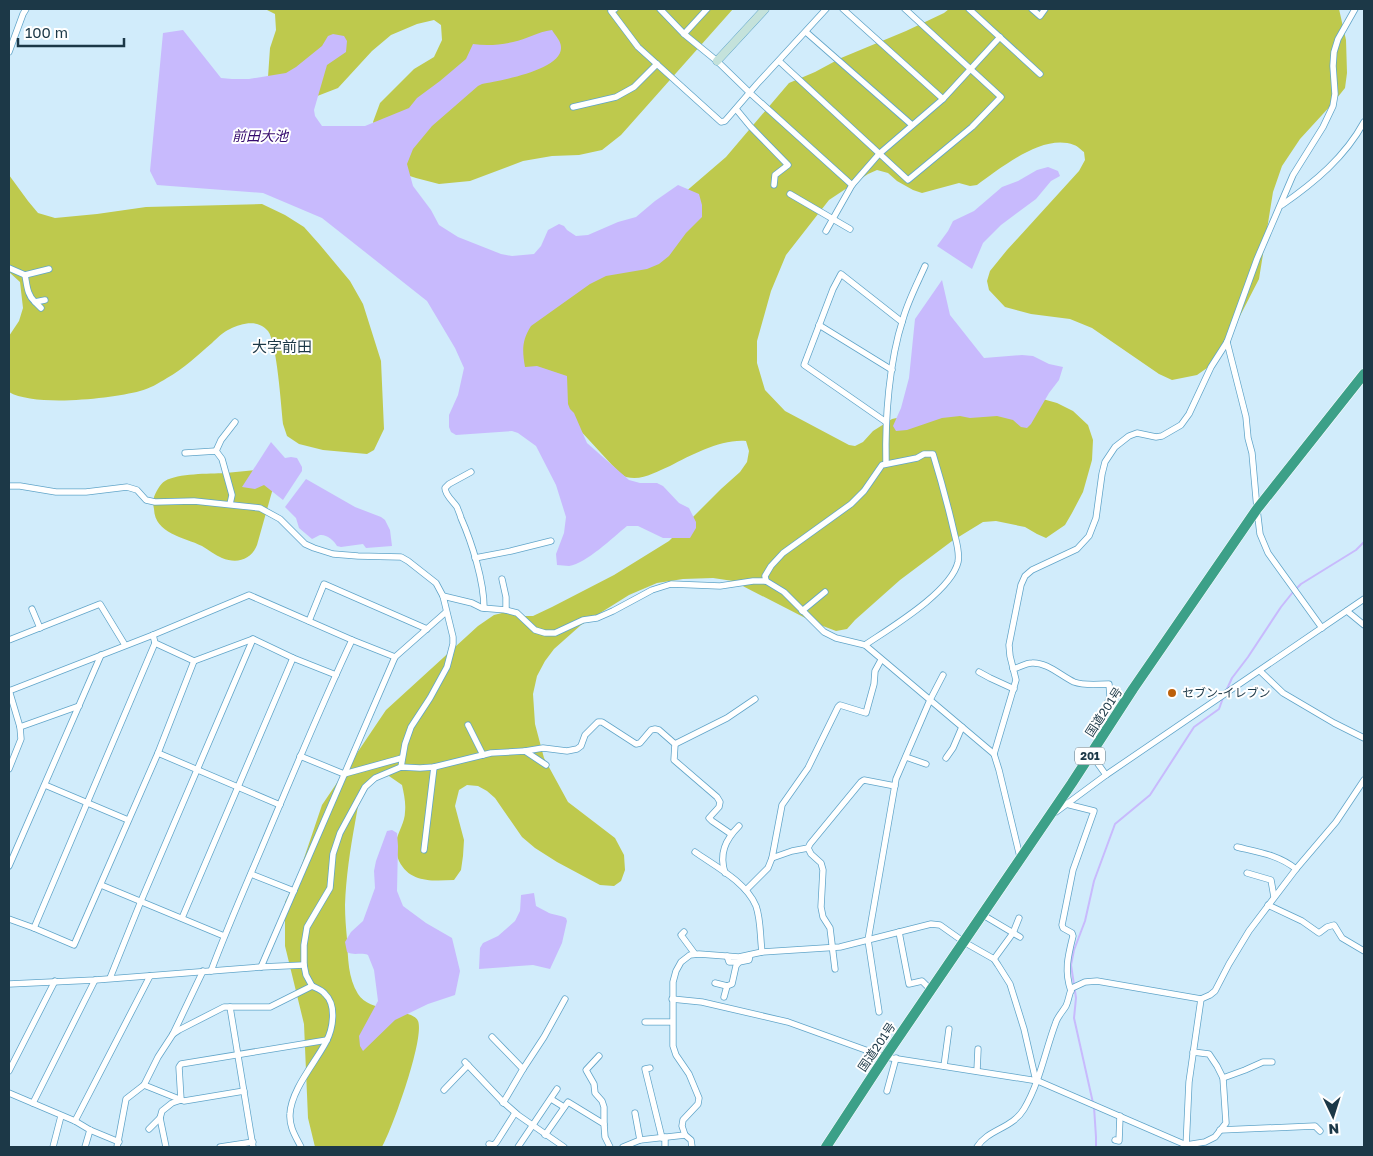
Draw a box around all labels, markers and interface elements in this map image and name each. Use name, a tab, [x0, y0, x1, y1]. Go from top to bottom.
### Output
scale bar	[18, 15, 124, 47]
text: 100 m	[25, 23, 68, 41]
water label: 前田大池	[232, 127, 290, 144]
district label: 大字前田	[252, 337, 312, 355]
street label: 国道201号	[1082, 684, 1125, 739]
place label: セブン-イレブン	[1182, 685, 1271, 700]
marker: セブン-イレブン	[1166, 687, 1178, 699]
road number: 201	[1075, 748, 1105, 764]
street label: 国道201号	[855, 1019, 899, 1074]
north arrow	[1308, 1091, 1358, 1141]
text: N	[1328, 1121, 1340, 1138]

